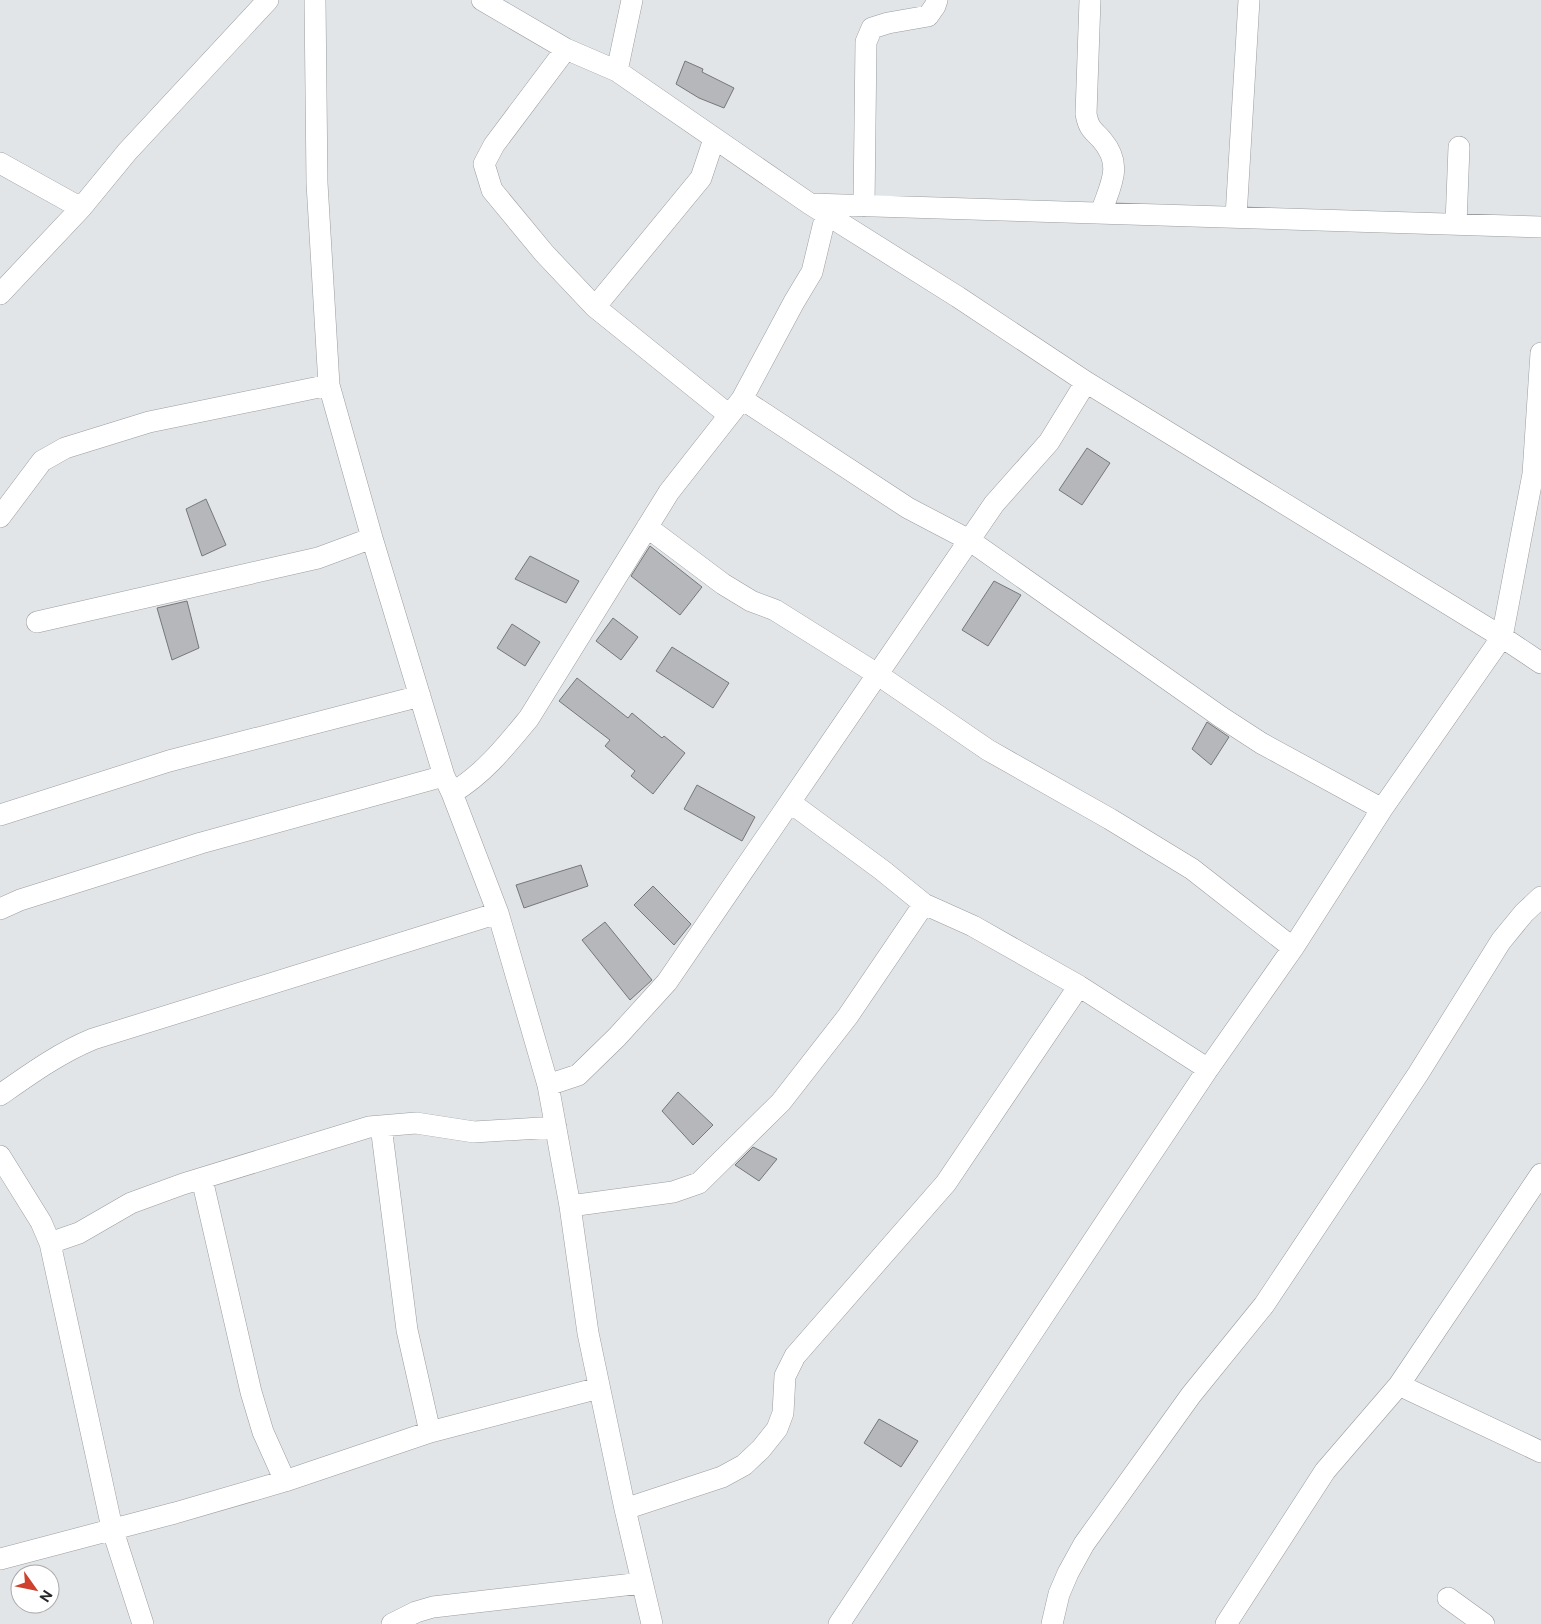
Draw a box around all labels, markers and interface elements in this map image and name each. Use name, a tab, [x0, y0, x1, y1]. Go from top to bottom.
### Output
north arrow	[10, 1564, 60, 1614]
text: N	[36, 1587, 56, 1605]

